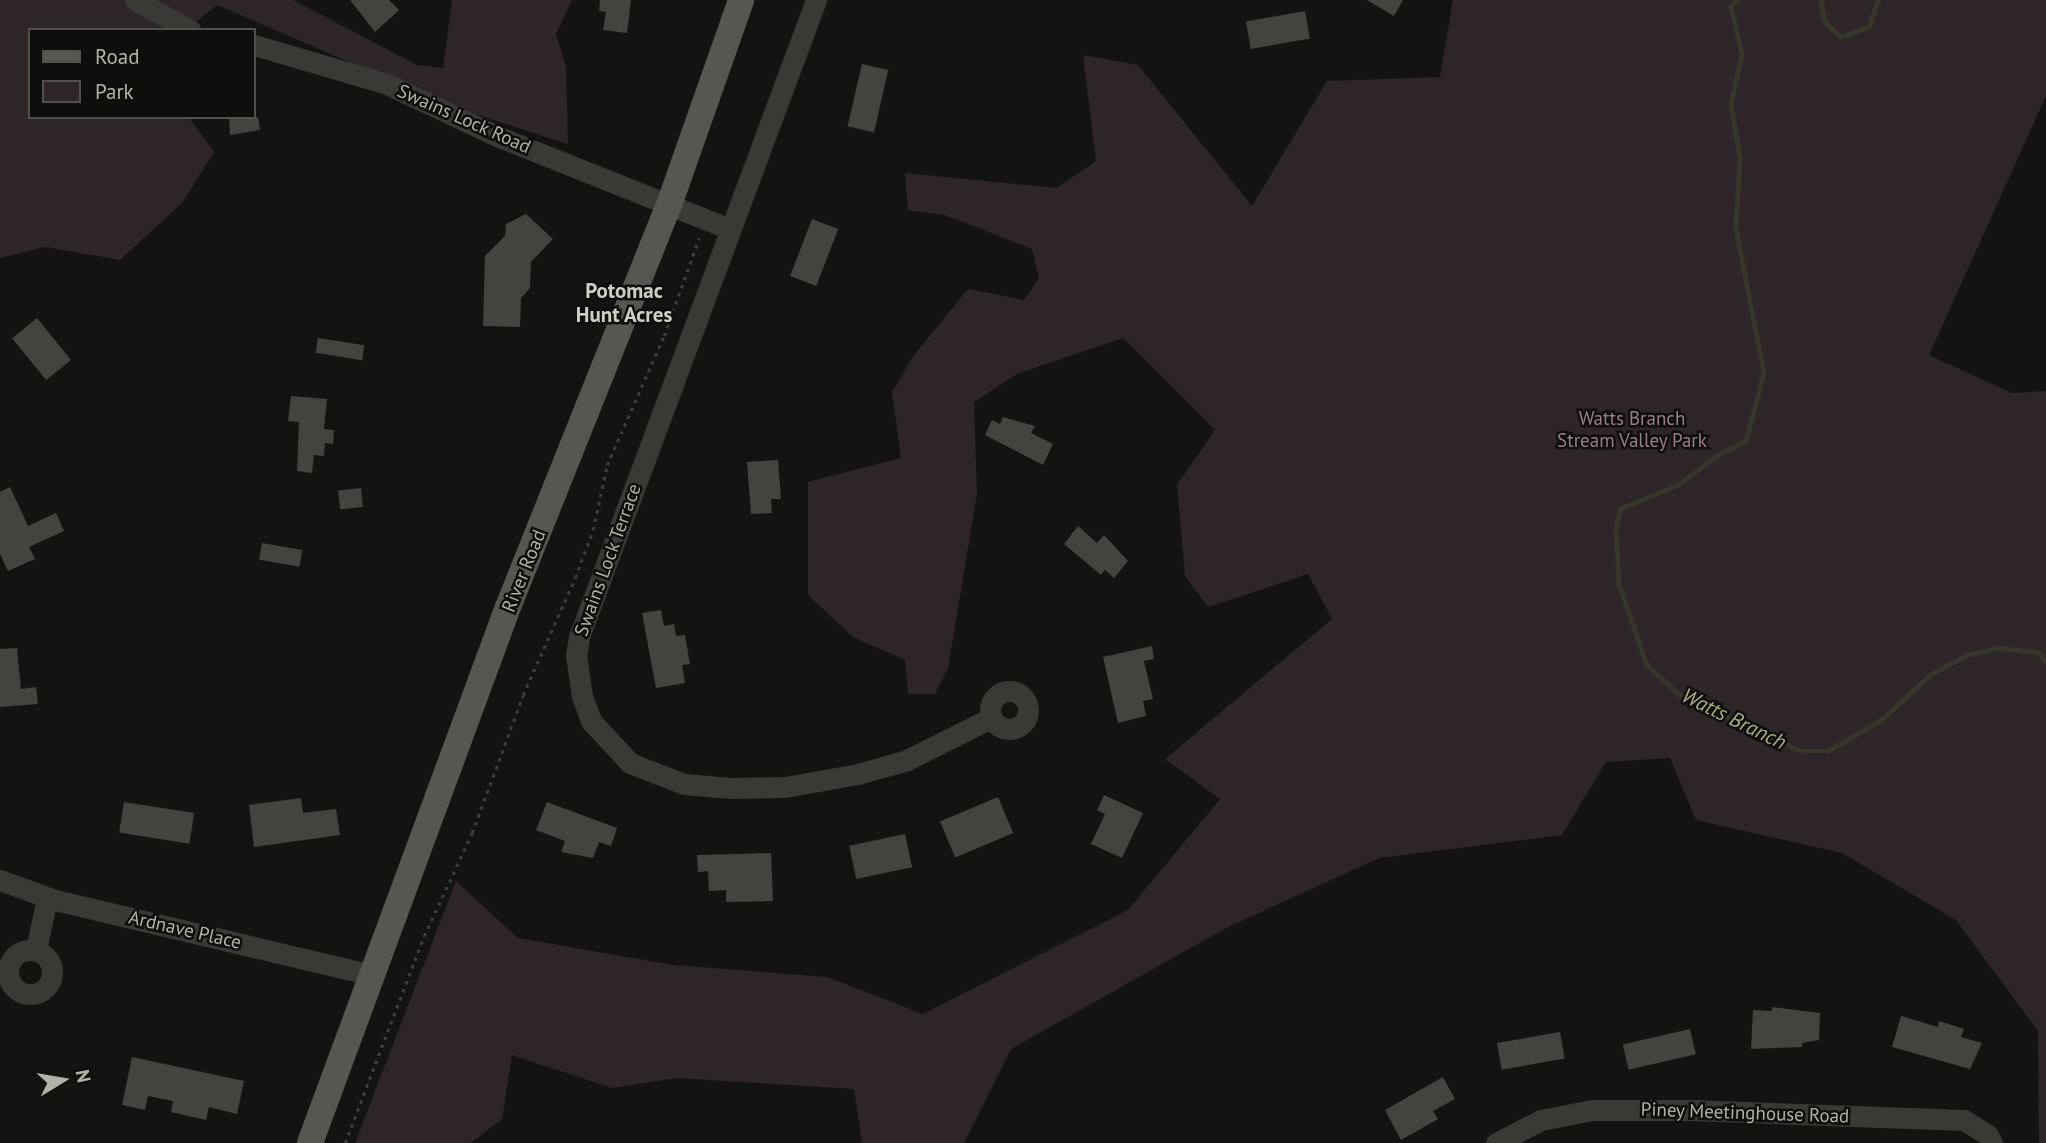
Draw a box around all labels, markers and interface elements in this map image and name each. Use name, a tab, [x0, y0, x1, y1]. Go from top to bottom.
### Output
legend	[28, 28, 256, 119]
text: Road	[95, 43, 139, 70]
text: Park	[95, 78, 134, 105]
street label: Swains Lock Road	[394, 79, 534, 159]
district label: Potomac Hunt Acres	[575, 278, 673, 328]
park label: Watts Branch Stream Valley Park	[1556, 408, 1708, 452]
street label: Swains Lock Terrace	[570, 480, 646, 640]
street label: River Road	[497, 527, 551, 615]
water label: Watts Branch	[1678, 683, 1790, 755]
street label: Ardnave Place	[127, 906, 243, 954]
north arrow	[28, 1045, 98, 1115]
text: N	[71, 1068, 97, 1084]
street label: Piney Meetinghouse Road	[1640, 1098, 1850, 1128]

